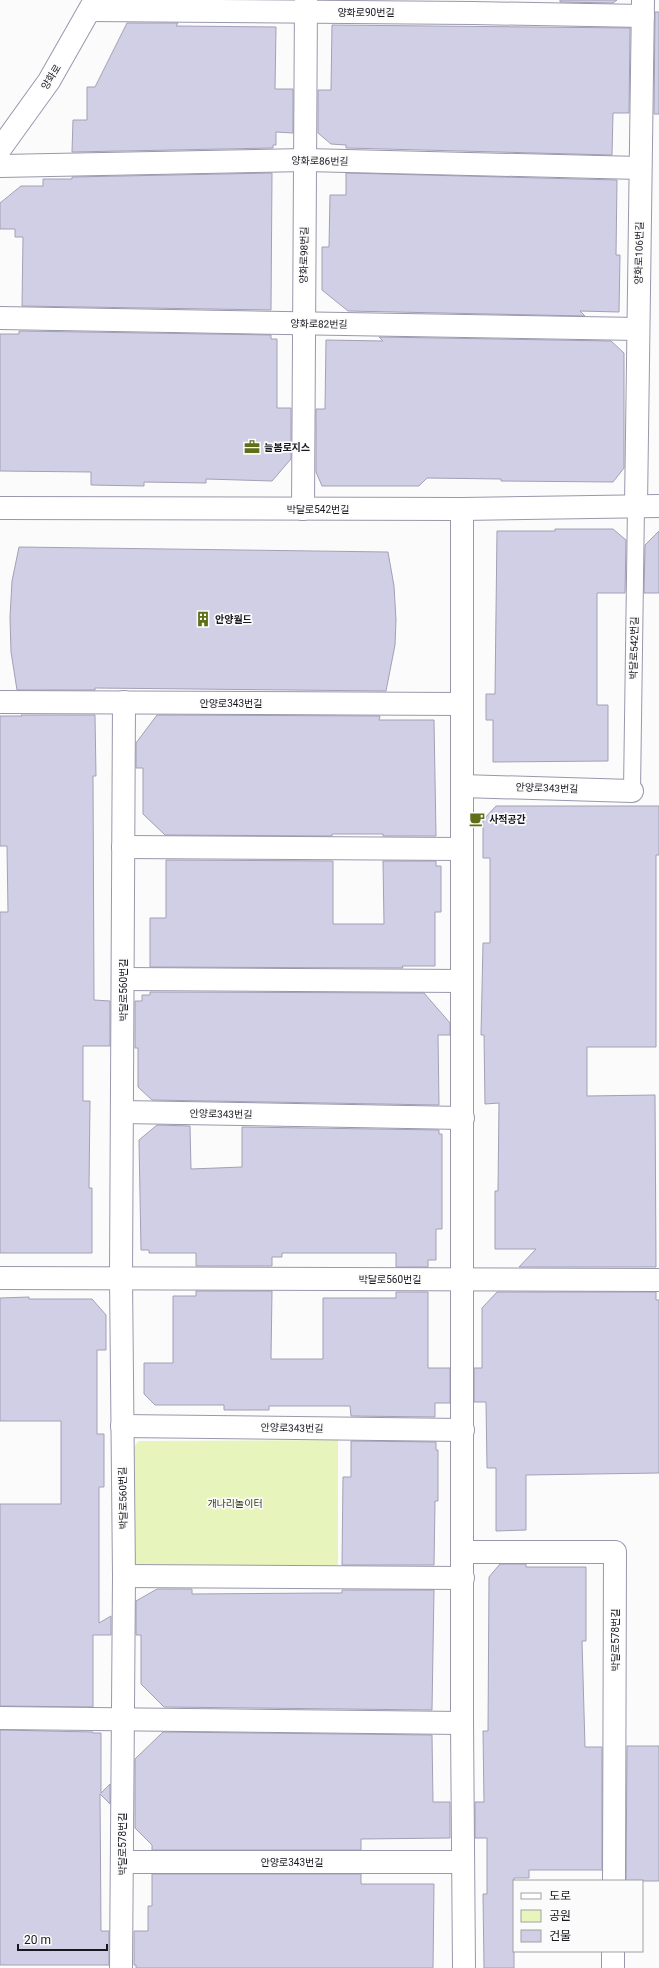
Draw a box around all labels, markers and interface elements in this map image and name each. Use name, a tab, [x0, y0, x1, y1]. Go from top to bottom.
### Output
street label: 양화로90번길	[337, 7, 395, 18]
street label: 양화로	[39, 62, 63, 92]
street label: 양화로86번길	[291, 155, 349, 167]
street label: 양화로106번길	[633, 221, 645, 285]
street label: 양화로98번길	[298, 226, 310, 284]
street label: 양화로82번길	[290, 318, 348, 330]
office icon: 늘봄로지스	[243, 438, 261, 456]
place label: 늘봄로지스	[264, 442, 310, 453]
street label: 박달로542번길	[287, 504, 349, 515]
building icon: 안양월드	[194, 610, 212, 628]
place label: 안양월드	[215, 614, 252, 625]
street label: 박달로542번길	[628, 616, 640, 680]
street label: 안양로343번길	[200, 698, 262, 709]
street label: 안양로343번길	[515, 781, 579, 795]
cafe icon: 사적공간	[468, 810, 486, 828]
place label: 사적공간	[489, 814, 526, 825]
street label: 박달로560번길	[118, 959, 129, 1021]
street label: 안양로343번길	[189, 1108, 253, 1120]
street label: 박달로560번길	[359, 1274, 421, 1285]
street label: 안양로343번길	[260, 1422, 324, 1434]
street label: 박달로560번길	[117, 1466, 129, 1530]
park label: 개나리놀이터	[207, 1498, 263, 1509]
street label: 박달로578번길	[610, 1609, 621, 1671]
street label: 박달로578번길	[117, 1813, 128, 1875]
street label: 안양로343번길	[261, 1857, 323, 1868]
legend	[513, 1880, 643, 1952]
text: 도로	[549, 1889, 571, 1903]
text: 공원	[549, 1909, 571, 1923]
scale bar	[18, 1926, 107, 1952]
text: 건물	[549, 1929, 571, 1943]
text: 20 m	[24, 1933, 51, 1947]

